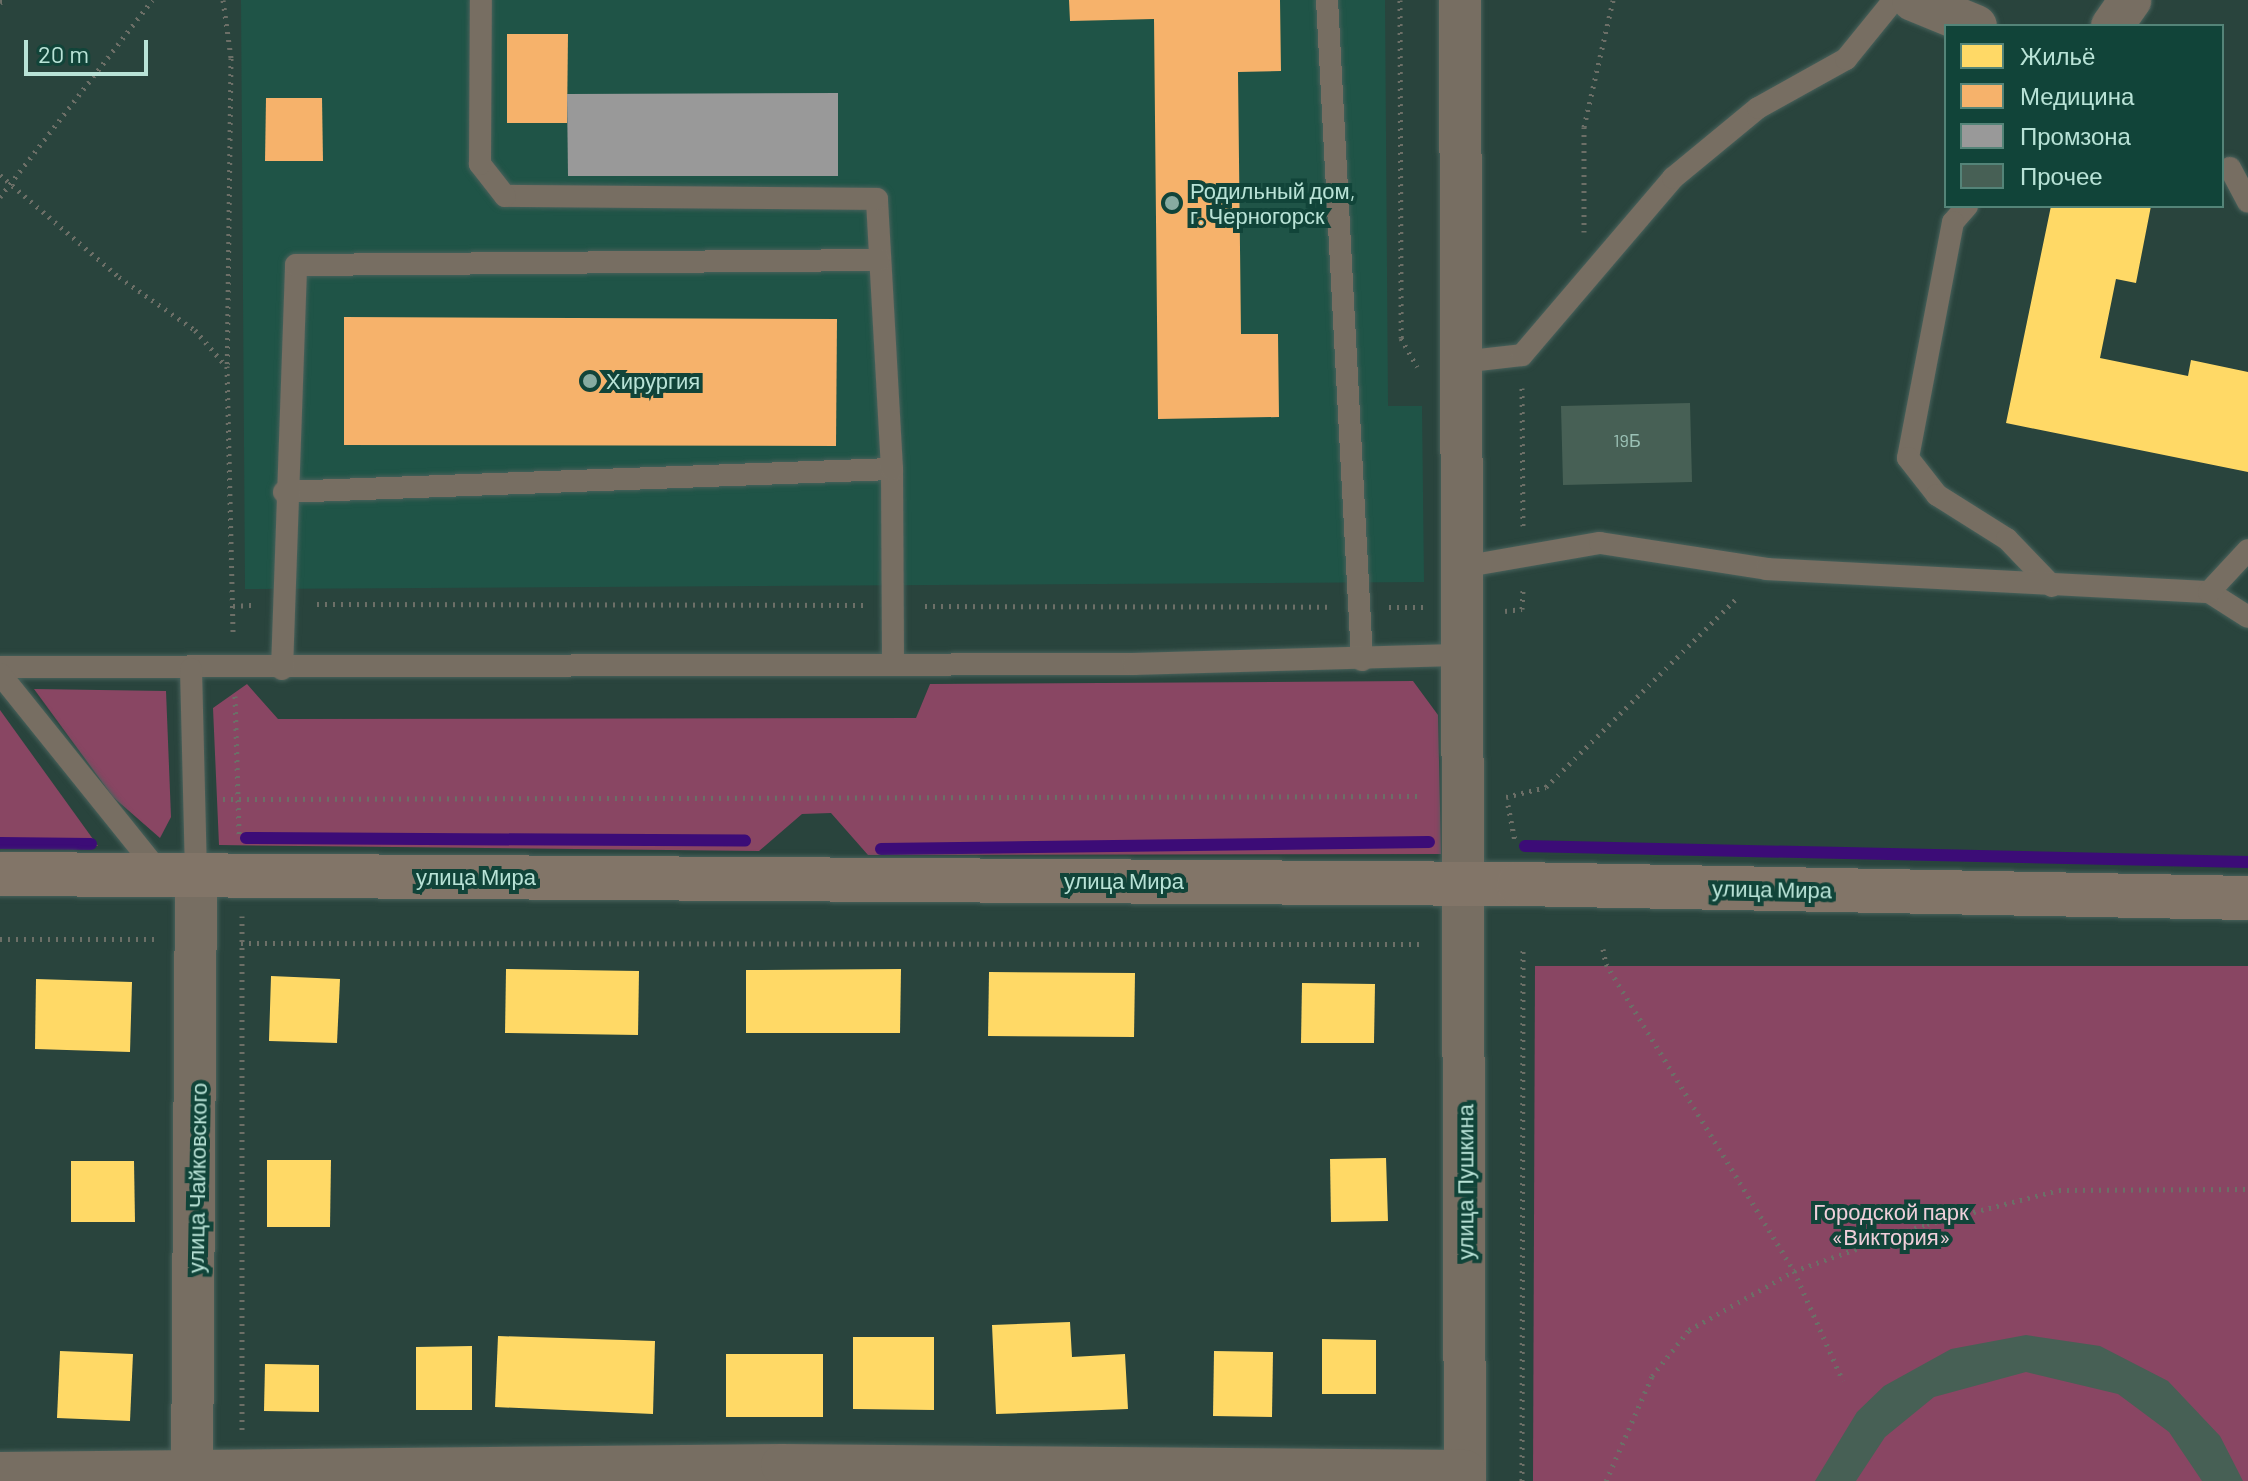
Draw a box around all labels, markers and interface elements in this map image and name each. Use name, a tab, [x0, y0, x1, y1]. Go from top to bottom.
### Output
scale bar	[28, 24, 152, 74]
legend	[1944, 24, 2224, 208]
text: 20 m	[38, 39, 89, 68]
text: Жильё	[2020, 41, 2095, 70]
text: Медицина	[2020, 81, 2134, 110]
text: Промзона	[2020, 121, 2131, 150]
text: Прочее	[2020, 161, 2103, 190]
place label: Родильный дом, г. Черногорск	[1190, 177, 1356, 228]
marker: Родильный дом, г. Черногорск	[1161, 192, 1183, 214]
place label: Хирургия	[606, 368, 700, 394]
marker: Хирургия	[581, 372, 599, 390]
house number: 19Б	[1613, 429, 1641, 451]
street label: улица Мира	[416, 864, 536, 890]
street label: улица Мира	[1064, 868, 1184, 894]
street label: улица Мира	[1712, 875, 1832, 903]
street label: улица Чайковского	[182, 1083, 212, 1273]
street label: улица Пушкина	[1452, 1104, 1478, 1260]
park label: Городской парк «Виктория»	[1813, 1198, 1969, 1250]

